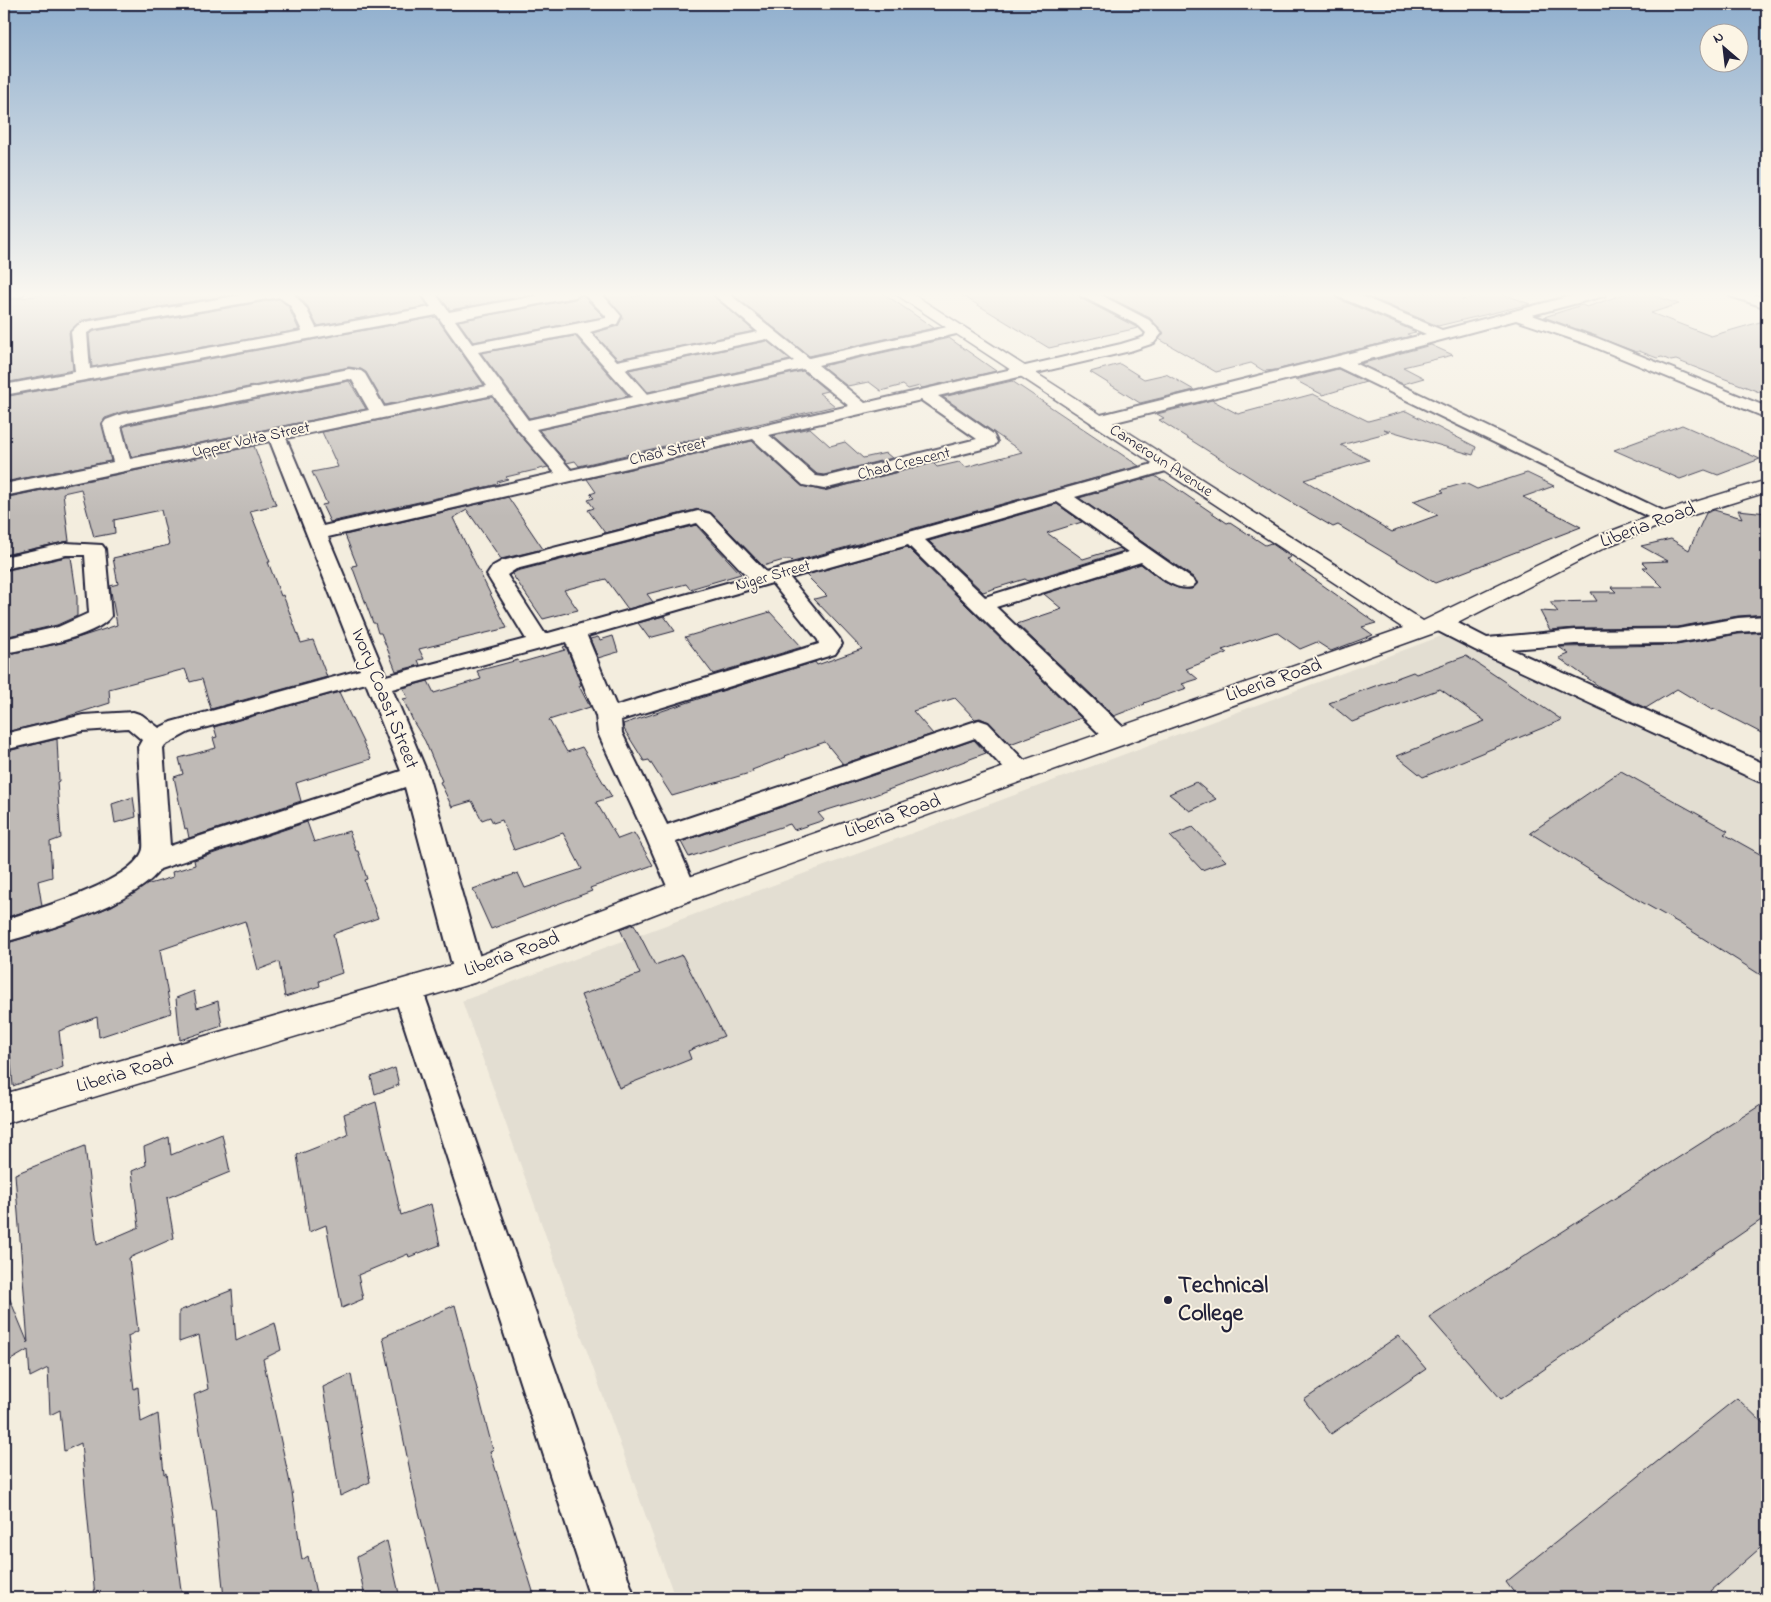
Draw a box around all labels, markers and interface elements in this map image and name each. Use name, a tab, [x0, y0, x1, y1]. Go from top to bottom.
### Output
north arrow	[1698, 22, 1748, 72]
text: N	[1709, 26, 1728, 49]
street label: Upper Volta Street	[190, 416, 313, 464]
street label: Cameroun Avenue	[1105, 418, 1218, 504]
street label: Chad Street	[627, 431, 709, 473]
street label: Chad Crescent	[855, 441, 953, 487]
street label: Liberia Road	[1596, 495, 1700, 557]
street label: Niger Street	[733, 554, 814, 598]
street label: Ivory Coast Street	[343, 624, 426, 774]
street label: Liberia Road	[1222, 651, 1326, 711]
street label: Liberia Road	[841, 787, 945, 847]
street label: Liberia Road	[460, 924, 564, 986]
street label: Liberia Road	[73, 1046, 177, 1102]
place label: Technical College	[1178, 1269, 1268, 1333]
marker: Technical College	[1162, 1294, 1174, 1306]

